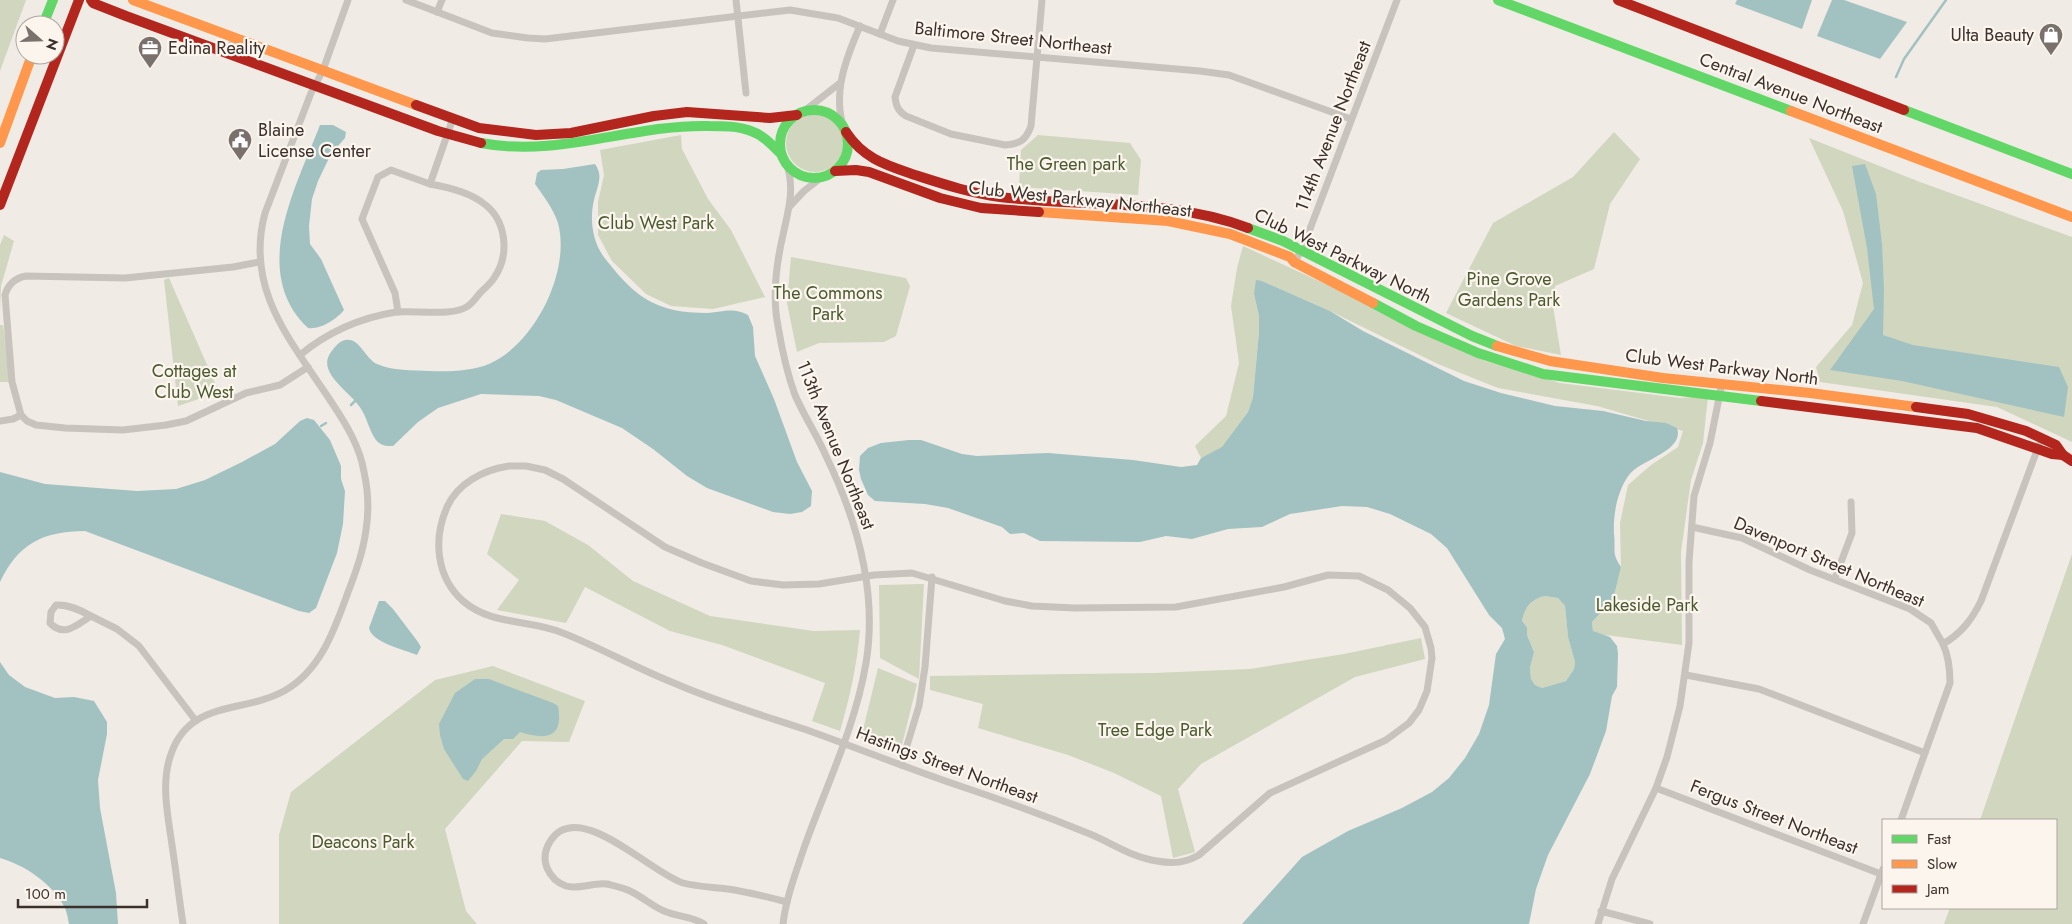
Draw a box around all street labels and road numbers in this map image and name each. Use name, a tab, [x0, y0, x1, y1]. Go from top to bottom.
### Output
street label: Baltimore Street Northeast	[913, 15, 1113, 61]
street label: 114th Avenue Northeast	[1289, 36, 1378, 215]
street label: Central Avenue Northeast	[1696, 46, 1887, 140]
street label: Club West Parkway Northeast	[967, 174, 1193, 224]
street label: Club West Parkway North	[1250, 202, 1436, 310]
street label: Club West Parkway North	[1624, 342, 1820, 392]
street label: 113th Avenue Northeast	[790, 357, 882, 534]
street label: Davenport Street Northeast	[1730, 510, 1929, 614]
street label: Hastings Street Northeast	[852, 720, 1042, 810]
street label: Fergus Street Northeast	[1686, 773, 1862, 861]

